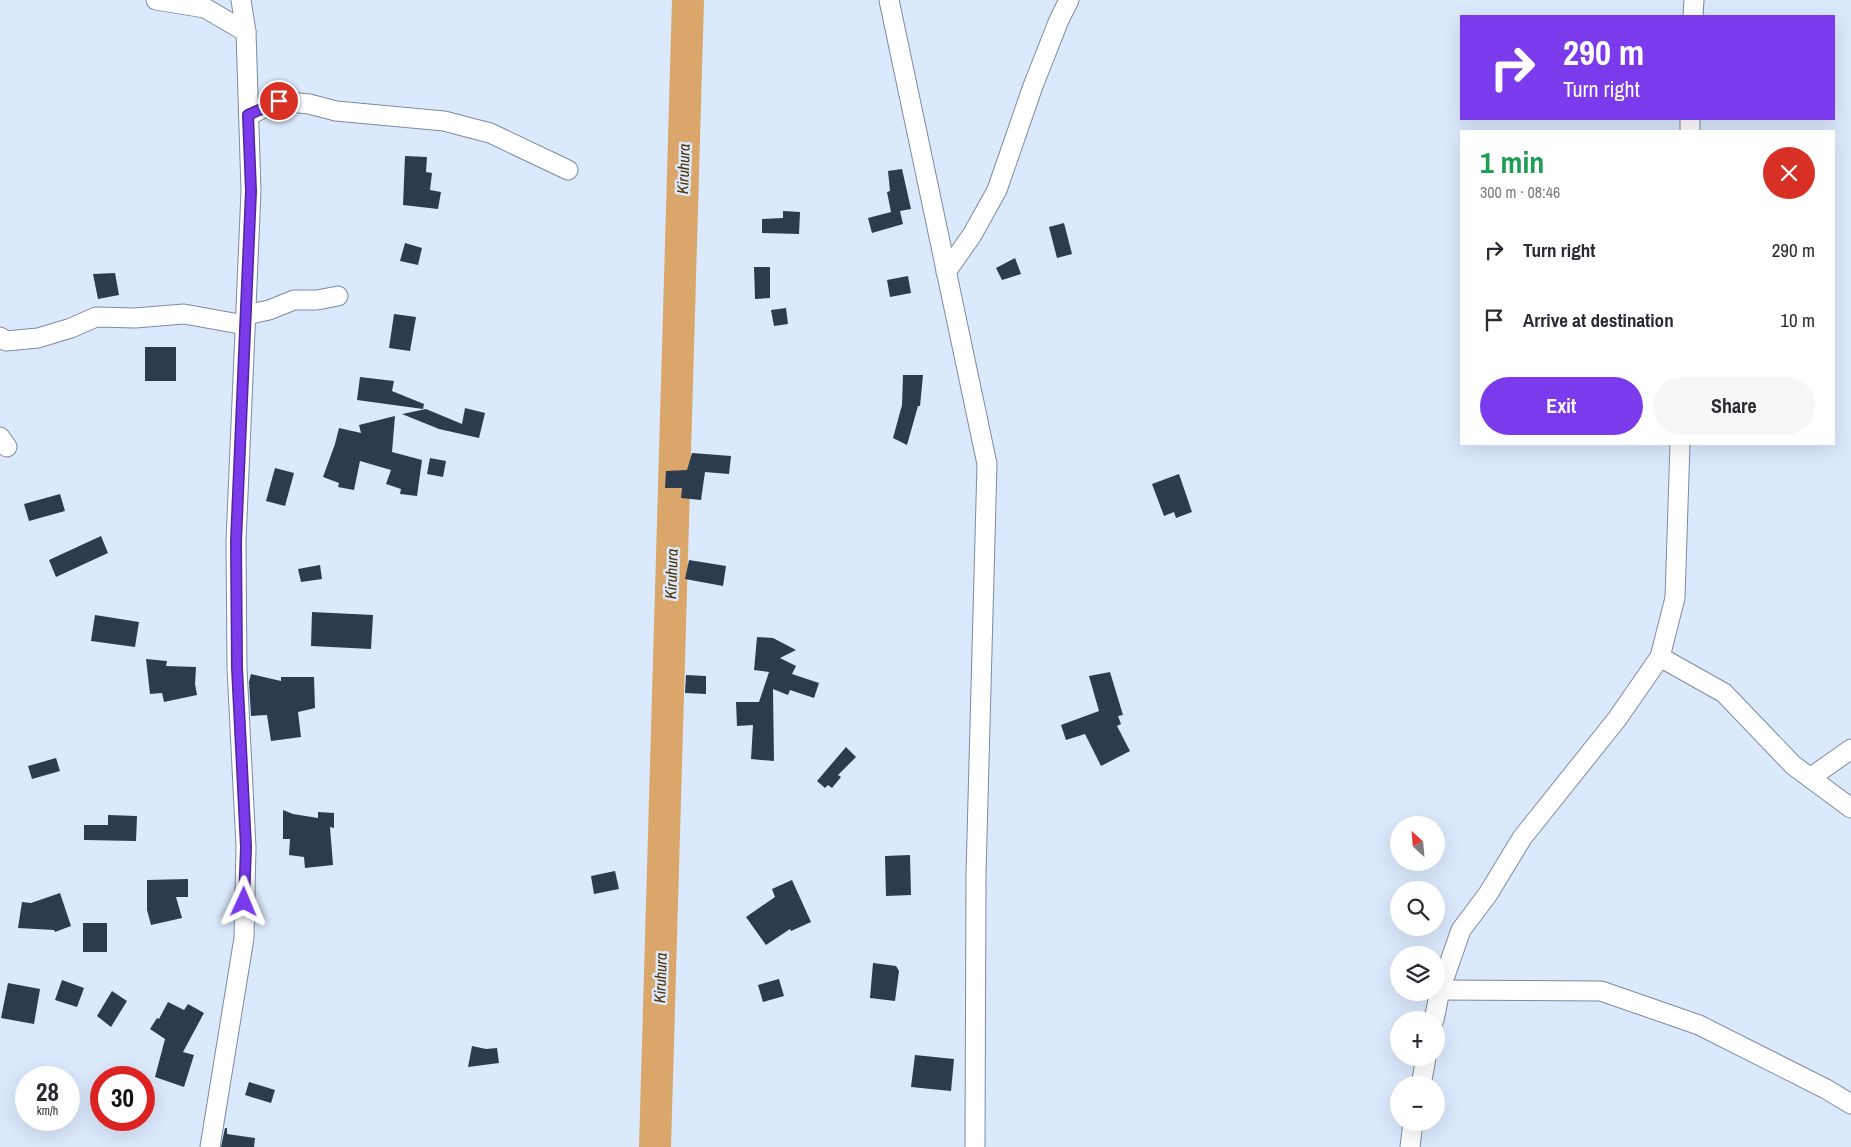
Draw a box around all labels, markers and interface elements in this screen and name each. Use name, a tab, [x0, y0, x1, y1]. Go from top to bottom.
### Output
text: 290 m	[1563, 29, 1644, 76]
icon: right	[1480, 35, 1545, 100]
text: Turn right	[1563, 74, 1640, 104]
pin	[258, 80, 300, 122]
icon: arrive	[265, 87, 293, 115]
text: 1 min	[1480, 142, 1544, 182]
water label: Kiruhura	[671, 143, 695, 195]
button: close	[1763, 147, 1815, 199]
text: 300 m · 08:46	[1480, 181, 1560, 203]
icon: right	[1480, 236, 1508, 264]
text: Turn right	[1523, 237, 1595, 263]
text: 290 m	[1772, 237, 1815, 263]
icon: arrive	[1480, 306, 1508, 334]
text: Arrive at destination	[1523, 307, 1674, 333]
text: 10 m	[1780, 307, 1815, 333]
button: Exit	[1480, 377, 1643, 435]
button: Share	[1653, 377, 1815, 435]
water label: Kiruhura	[659, 548, 683, 600]
north arrow	[1390, 816, 1445, 871]
map controls	[1390, 816, 1445, 1131]
position arrow	[217, 875, 269, 927]
button: search	[1390, 881, 1445, 936]
button: layers	[1390, 946, 1445, 1001]
water label: Kiruhura	[648, 952, 672, 1004]
button: +	[1390, 1011, 1445, 1066]
speed limit sign: 30	[90, 1066, 155, 1131]
text: 28	[36, 1075, 59, 1109]
button: −	[1390, 1076, 1445, 1131]
text: km/h	[37, 1103, 58, 1119]

